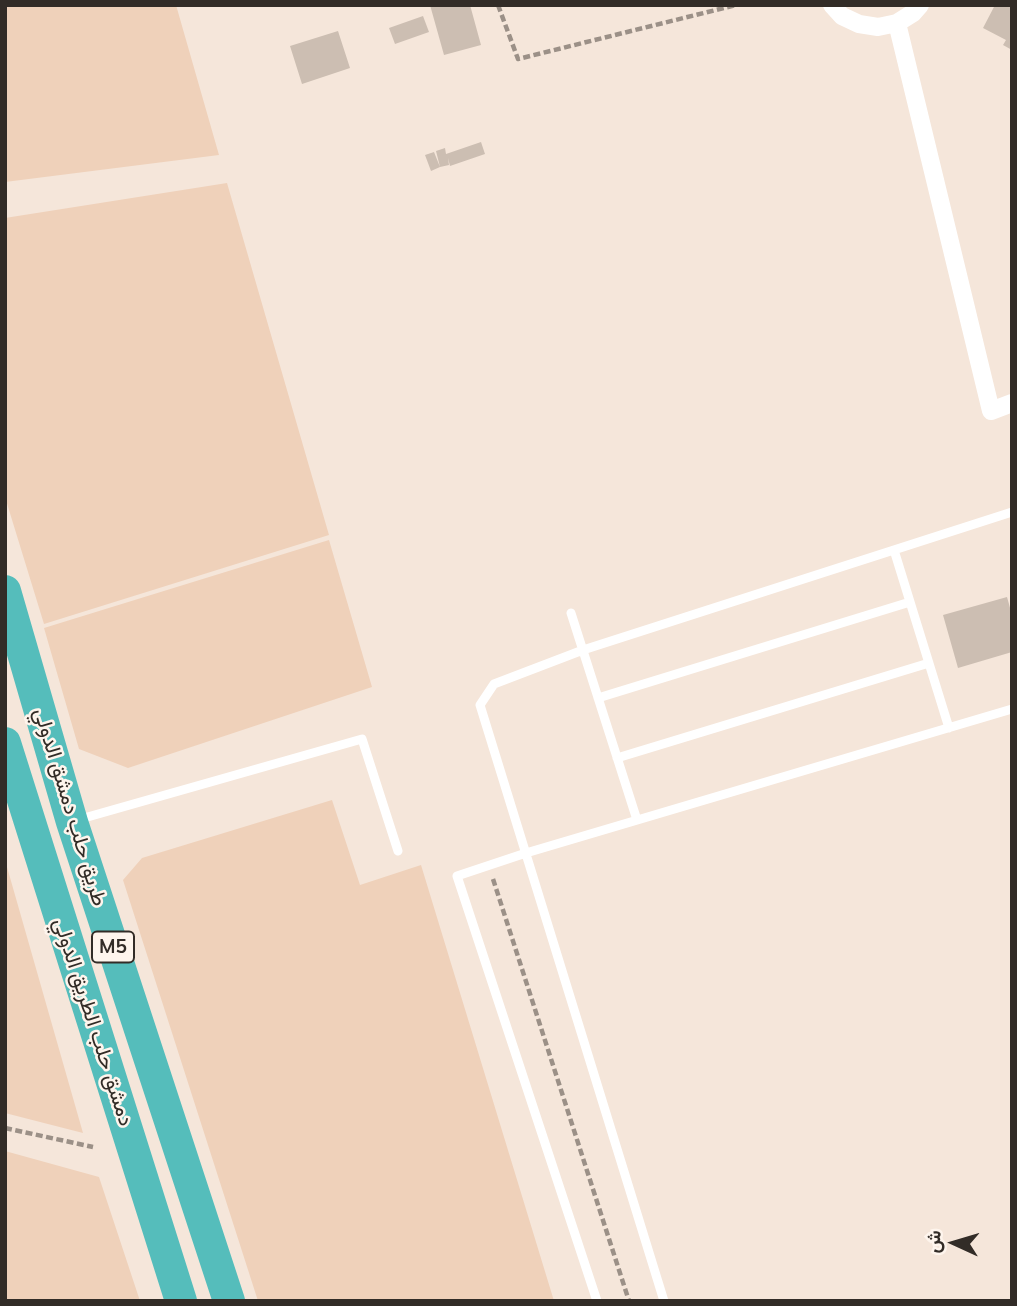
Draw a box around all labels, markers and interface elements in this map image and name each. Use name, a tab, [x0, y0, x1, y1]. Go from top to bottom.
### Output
street label: طريق حلب دمشق الدولي	[28, 705, 112, 909]
street label: دمشق حلب الطريق الدولي	[47, 915, 139, 1129]
road number: M5	[92, 931, 134, 962]
north arrow	[919, 1208, 989, 1278]
text: ش	[920, 1229, 946, 1254]

